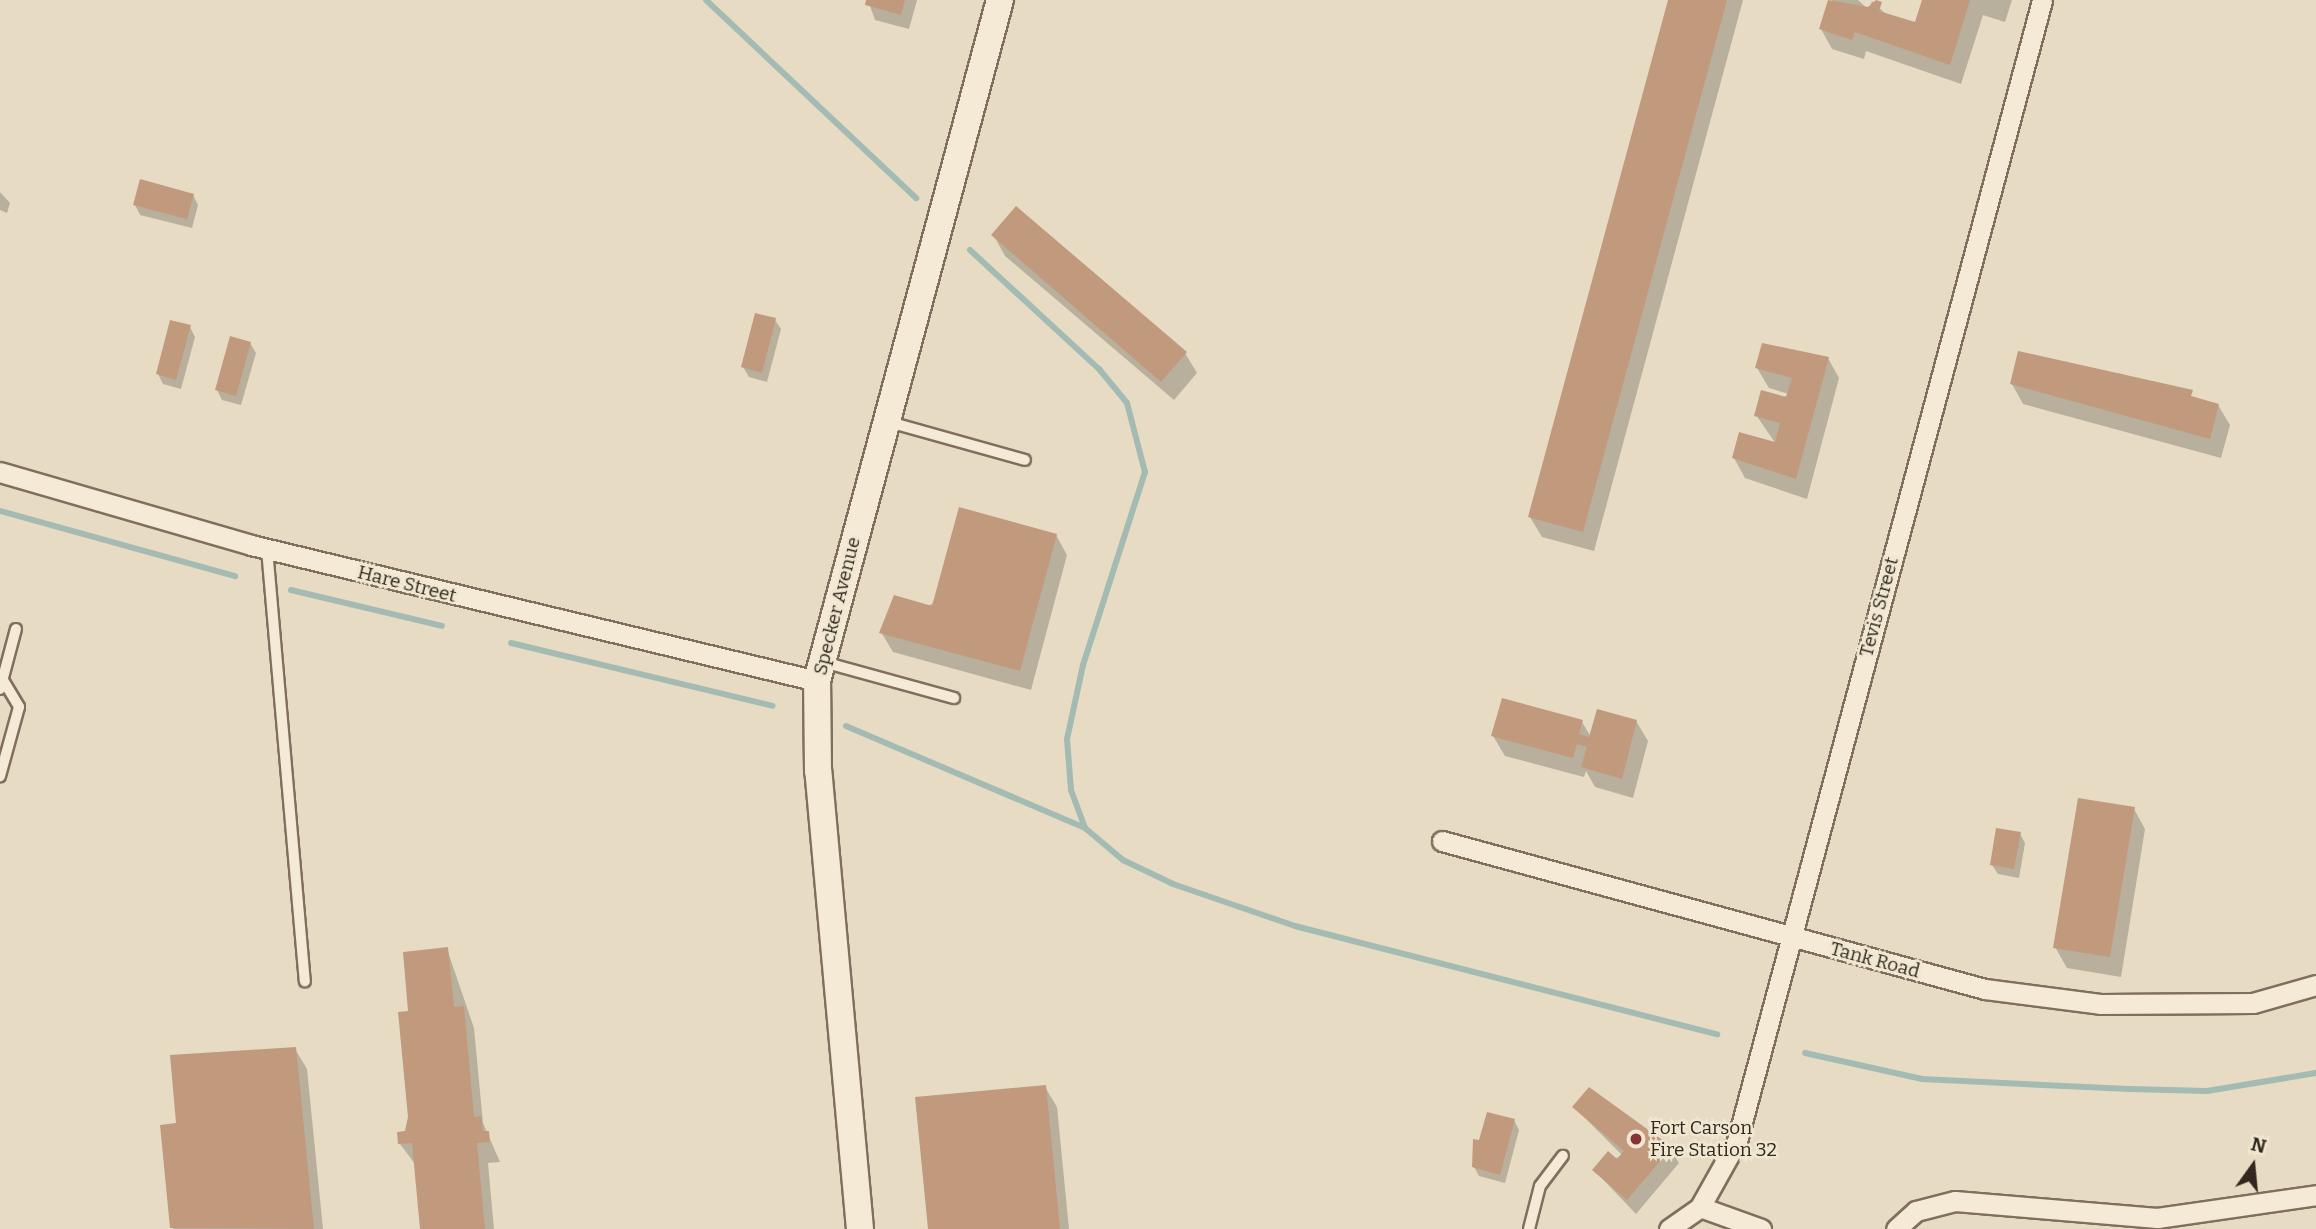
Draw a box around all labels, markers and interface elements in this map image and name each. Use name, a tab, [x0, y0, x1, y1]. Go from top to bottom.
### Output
street label: Specker Avenue	[809, 535, 865, 677]
street label: Tevis Street	[1855, 555, 1903, 659]
street label: Hare Street	[355, 561, 459, 607]
street label: Tank Road	[1828, 937, 1922, 983]
place label: Fort Carson Fire Station 32	[1650, 1117, 1777, 1161]
marker: Fort Carson Fire Station 32	[1628, 1131, 1644, 1147]
north arrow	[2218, 1131, 2288, 1201]
text: N	[2248, 1132, 2269, 1158]

